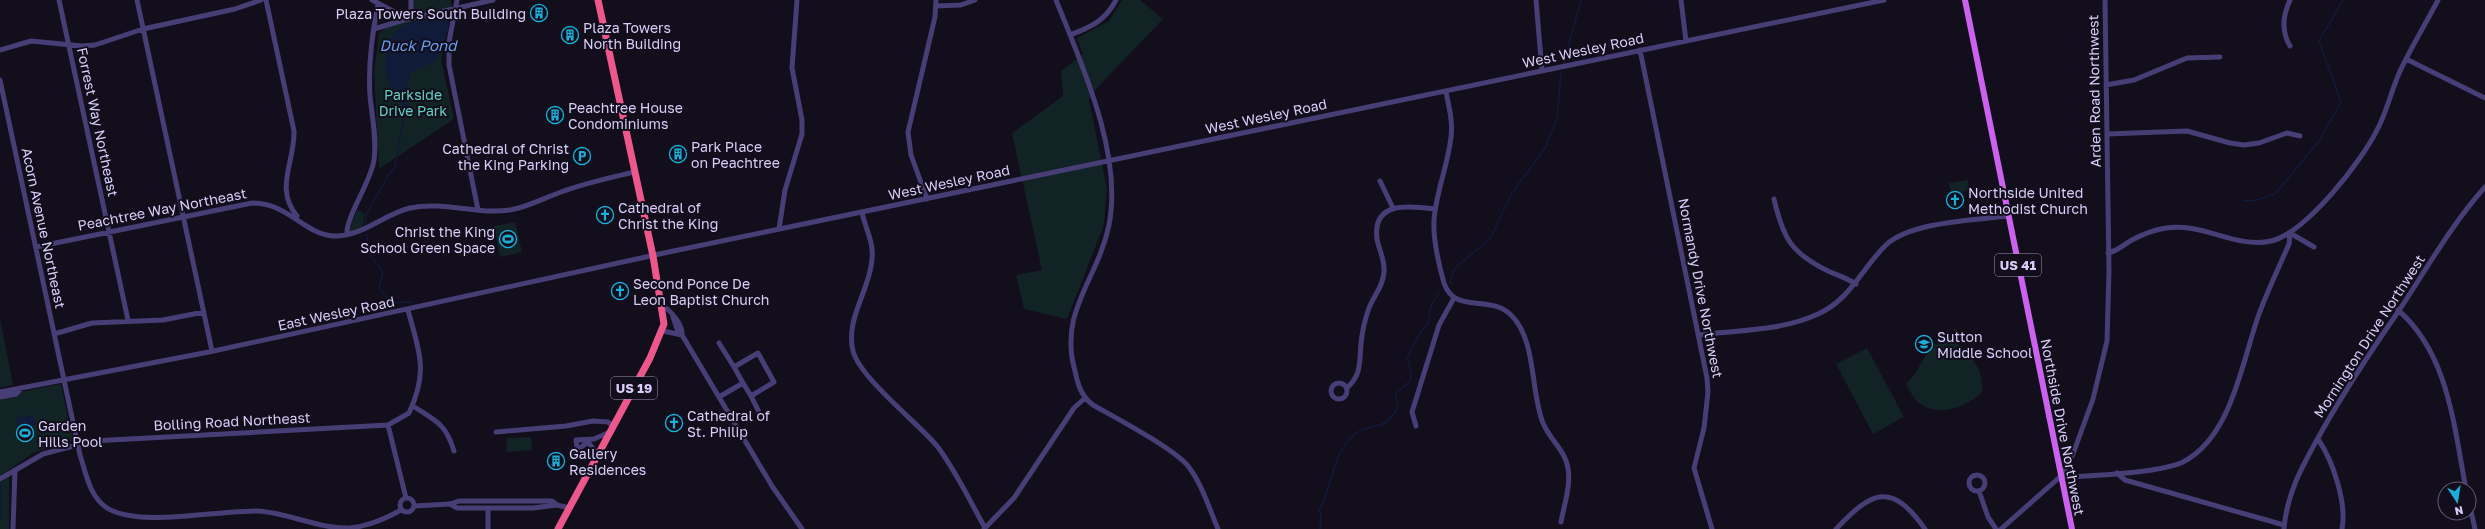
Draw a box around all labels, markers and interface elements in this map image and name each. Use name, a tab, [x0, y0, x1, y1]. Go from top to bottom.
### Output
building icon: Plaza Towers South Building	[529, 3, 549, 23]
place label: Plaza Towers South Building	[335, 5, 526, 22]
street label: Arden Road Northwest	[2084, 15, 2104, 167]
place label: Plaza Towers North Building	[583, 19, 681, 52]
building icon: Plaza Towers North Building	[560, 25, 580, 45]
street label: West Wesley Road	[1521, 29, 1645, 71]
water label: Duck Pond	[379, 36, 458, 54]
street label: Forrest Way Northeast	[74, 46, 122, 198]
park label: Parkside Drive Park	[379, 86, 447, 119]
street label: West Wesley Road	[1204, 95, 1328, 137]
place label: Peachtree House Condominiums	[568, 99, 683, 132]
building icon: Peachtree House Condominiums	[545, 105, 565, 125]
place label: Park Place on Peachtree	[691, 138, 780, 171]
place label: Cathedral of Christ the King Parking	[442, 140, 569, 173]
building icon: Park Place on Peachtree	[668, 144, 688, 164]
street label: Acorn Avenue Northeast	[19, 146, 69, 310]
parking icon: Cathedral of Christ the King Parking	[572, 146, 592, 166]
street label: West Wesley Road	[887, 161, 1011, 203]
street label: Peachtree Way Northeast	[76, 184, 248, 234]
place label: Northside United Methodist Church	[1968, 184, 2088, 217]
church icon: Northside United Methodist Church	[1945, 190, 1965, 210]
street label: Normandy Drive Northwest	[1675, 197, 1727, 379]
place label: Cathedral of Christ the King	[618, 199, 718, 232]
church icon: Cathedral of Christ the King	[595, 205, 615, 225]
place label: Christ the King School Green Space	[360, 223, 495, 256]
sports icon: Christ the King School Green Space	[498, 229, 518, 249]
street label: Mornington Drive Northwest	[2310, 251, 2428, 421]
road number: US 41	[1995, 254, 2041, 276]
place label: Second Ponce De Leon Baptist Church	[633, 275, 769, 308]
church icon: Second Ponce De Leon Baptist Church	[610, 281, 630, 301]
street label: East Wesley Road	[276, 292, 396, 334]
place label: Sutton Middle School	[1937, 328, 2032, 361]
school or university icon: Sutton Middle School	[1914, 334, 1934, 354]
street label: Northside Drive Northwest	[2038, 337, 2088, 517]
road number: US 19	[611, 377, 657, 399]
place label: Cathedral of St. Philip	[687, 407, 770, 440]
street label: Bolling Road Northeast	[153, 408, 311, 434]
church icon: Cathedral of St. Philip	[664, 413, 684, 433]
place label: Garden Hills Pool	[38, 417, 103, 450]
sports icon: Garden Hills Pool	[15, 423, 35, 443]
place label: Gallery Residences	[569, 445, 646, 478]
building icon: Gallery Residences	[546, 451, 566, 471]
north arrow	[2437, 481, 2477, 521]
text: N	[2454, 504, 2465, 518]

